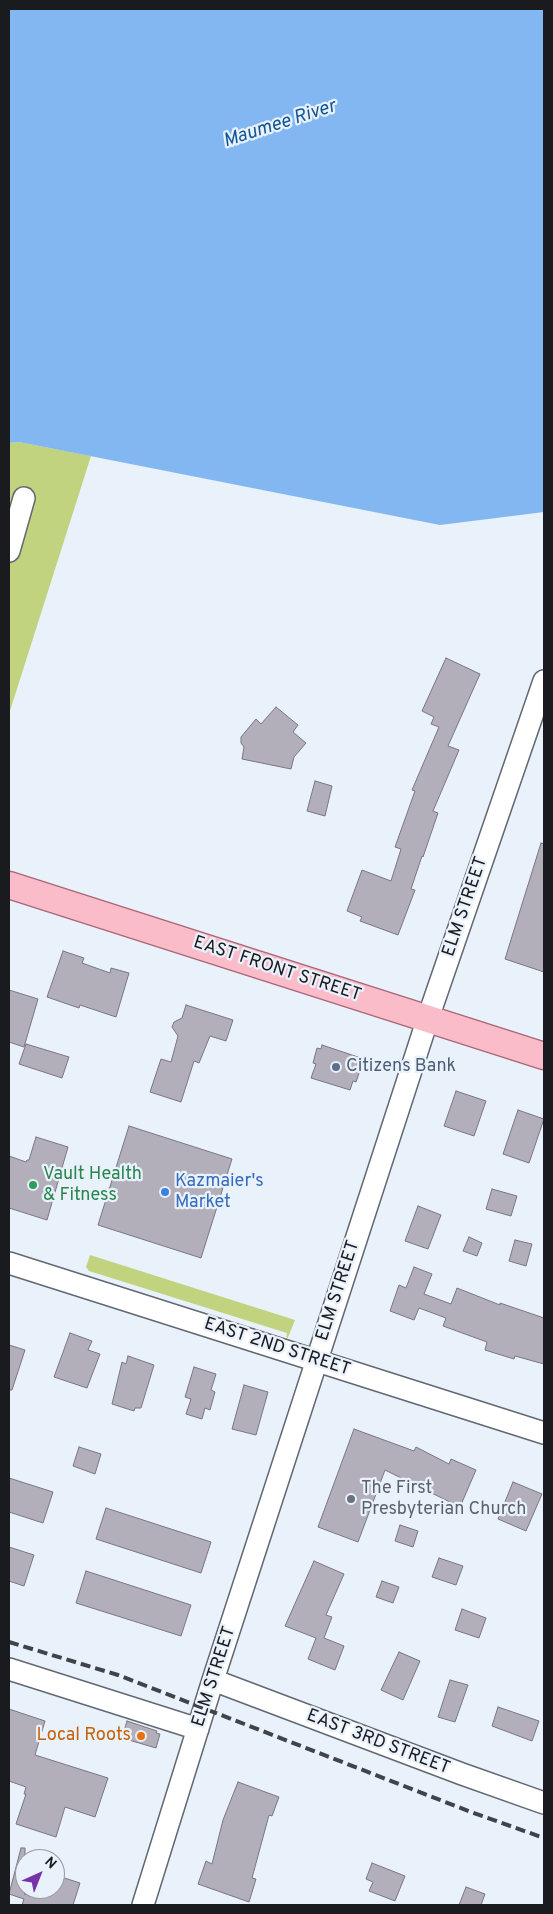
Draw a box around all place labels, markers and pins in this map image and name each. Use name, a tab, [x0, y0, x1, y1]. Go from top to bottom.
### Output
place label: Citizens Bank	[346, 1056, 456, 1078]
marker: Citizens Bank	[330, 1061, 342, 1073]
place label: Vault Health & Fitness	[43, 1164, 142, 1206]
place label: Kazmaier's Market	[175, 1171, 264, 1214]
marker: Vault Health & Fitness	[27, 1179, 39, 1191]
marker: Kazmaier's Market	[159, 1186, 171, 1198]
place label: The First Presbyterian Church	[361, 1478, 526, 1520]
marker: The First Presbyterian Church	[345, 1493, 357, 1505]
place label: Local Roots	[37, 1725, 131, 1747]
marker: Local Roots	[135, 1730, 147, 1742]

